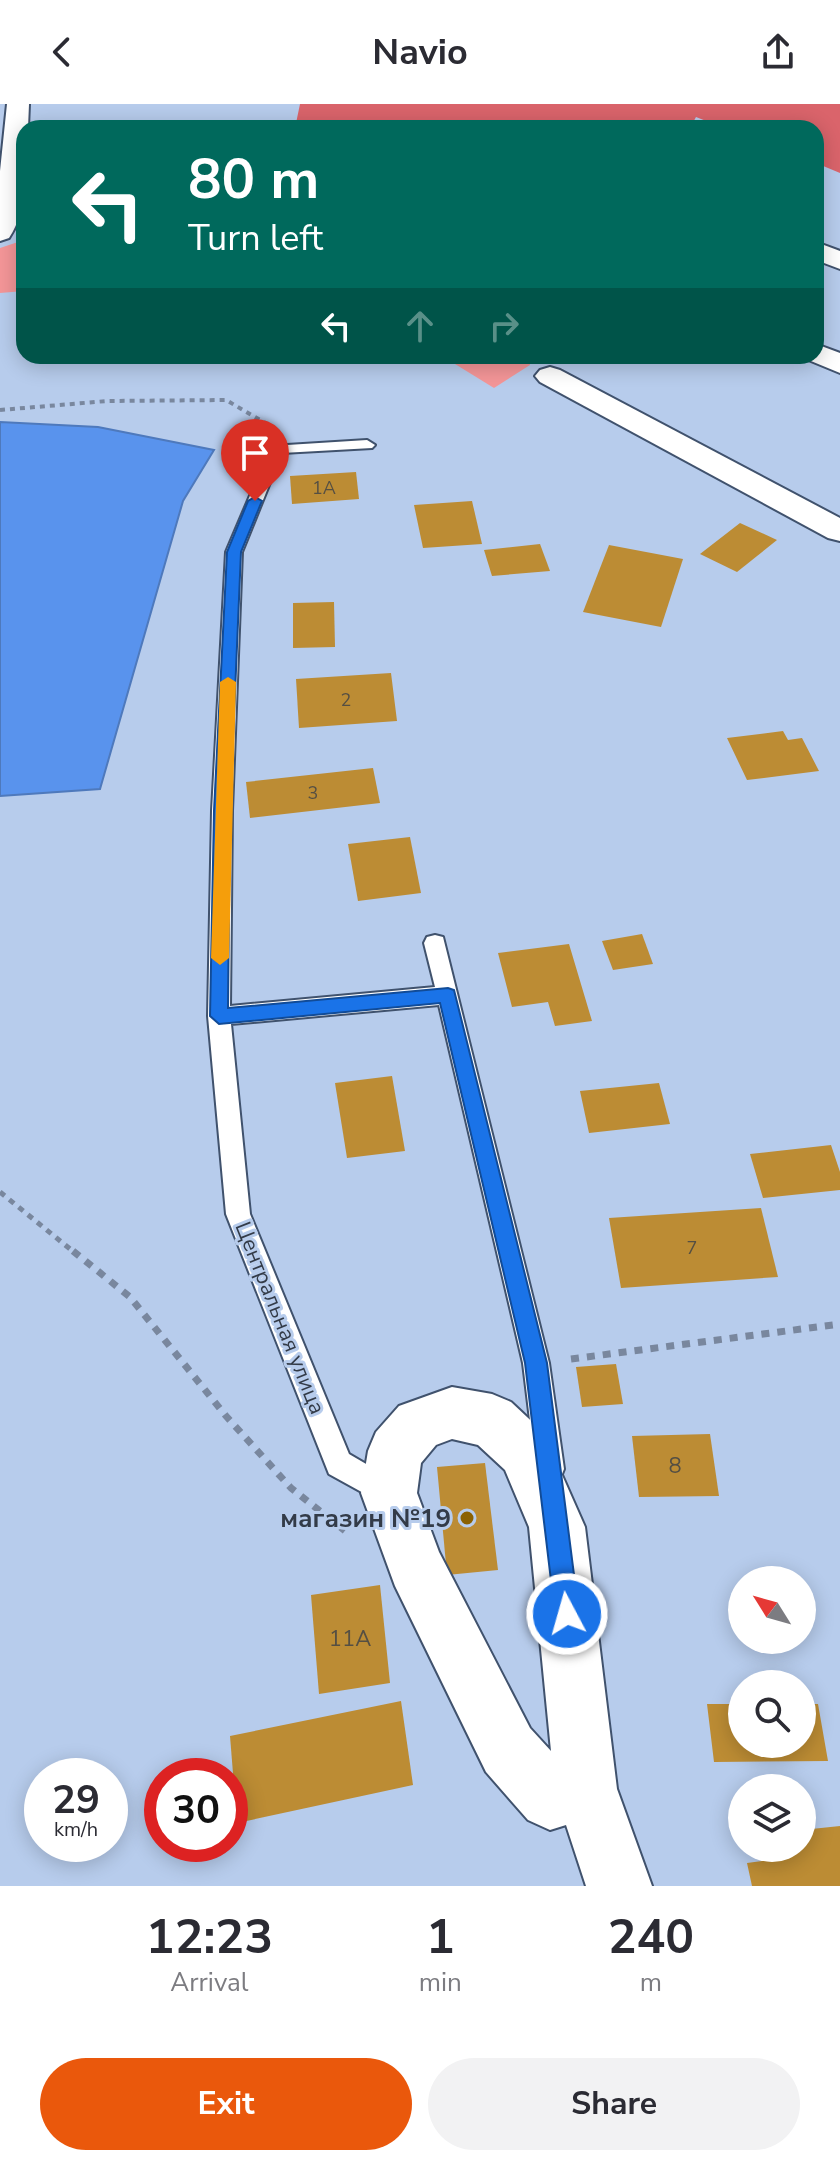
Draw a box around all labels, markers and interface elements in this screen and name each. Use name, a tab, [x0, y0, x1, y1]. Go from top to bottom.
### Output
text: Navio	[372, 28, 468, 77]
icon: back	[40, 30, 84, 74]
icon: share	[756, 30, 800, 74]
text: 80 m	[188, 141, 319, 218]
icon: left	[56, 152, 160, 256]
text: Turn left	[188, 214, 323, 263]
icon: left	[314, 304, 358, 348]
icon: ahead	[398, 304, 442, 348]
icon: right	[482, 304, 526, 348]
pin	[221, 419, 289, 501]
icon: arrive	[233, 431, 277, 475]
house number: 1А	[312, 476, 336, 500]
house number: 2	[341, 688, 351, 712]
house number: 3	[308, 781, 318, 805]
street label: Центральная улица	[228, 1217, 332, 1419]
house number: 7	[687, 1236, 697, 1260]
house number: 8	[668, 1451, 682, 1481]
place label: магазин №19	[280, 1501, 451, 1536]
marker: магазин №19	[458, 1509, 476, 1527]
north arrow	[728, 1566, 816, 1654]
map controls	[728, 1566, 816, 1862]
position arrow	[525, 1572, 609, 1656]
house number: 11А	[329, 1624, 371, 1654]
button: search	[728, 1670, 816, 1758]
speed limit sign: 30	[144, 1758, 248, 1862]
text: 29	[52, 1773, 100, 1827]
button: layers	[728, 1774, 816, 1862]
text: km/h	[54, 1816, 98, 1843]
text: 12:23	[146, 1904, 273, 1970]
text: 1	[426, 1904, 455, 1970]
text: 240	[608, 1904, 694, 1970]
text: Arrival	[170, 1965, 249, 2000]
text: min	[419, 1965, 462, 2000]
text: m	[640, 1965, 662, 2000]
button: Exit	[40, 2058, 412, 2150]
button: Share	[428, 2058, 800, 2150]

